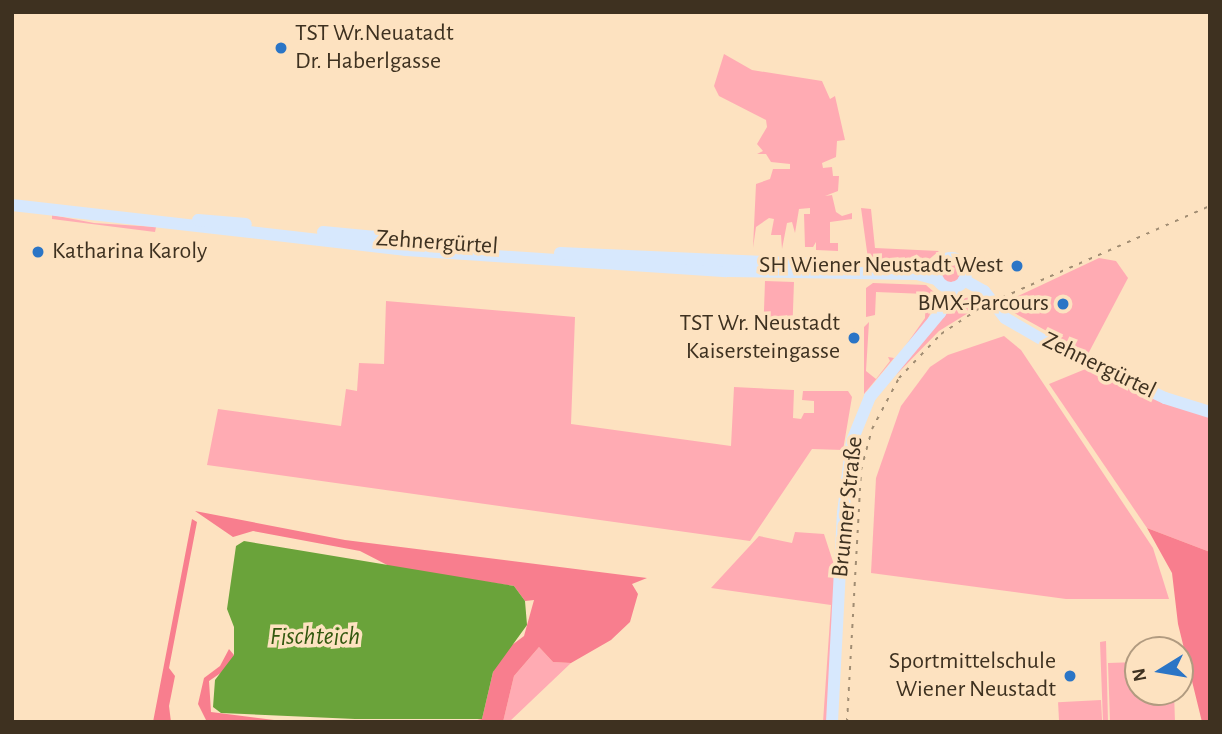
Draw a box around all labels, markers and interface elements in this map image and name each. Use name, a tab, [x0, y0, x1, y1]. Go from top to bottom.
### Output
place label: TST Wr.Neuatadt Dr. Haberlgasse	[295, 20, 454, 76]
marker: TST Wr.Neuatadt Dr. Haberlgasse	[273, 40, 289, 56]
street label: Zehnergürtel	[375, 224, 499, 262]
place label: Katharina Karoly	[52, 238, 207, 266]
marker: Katharina Karoly	[30, 244, 46, 260]
place label: SH Wiener Neustadt West	[759, 252, 1003, 280]
marker: SH Wiener Neustadt West	[1009, 258, 1025, 274]
place label: BMX-Parcours	[918, 290, 1049, 318]
marker: BMX-Parcours	[1055, 296, 1071, 312]
place label: TST Wr. Neustadt Kaisersteingasse	[680, 310, 840, 366]
street label: Zehnergürtel	[1038, 326, 1160, 406]
marker: TST Wr. Neustadt Kaisersteingasse	[846, 330, 862, 346]
street label: Brunner Straße	[826, 435, 870, 579]
water label: Fischteich	[270, 621, 360, 653]
north arrow	[1124, 636, 1194, 706]
place label: Sportmittelschule Wiener Neustadt	[889, 648, 1056, 704]
text: N	[1129, 666, 1150, 683]
marker: Sportmittelschule Wiener Neustadt	[1062, 668, 1078, 684]

